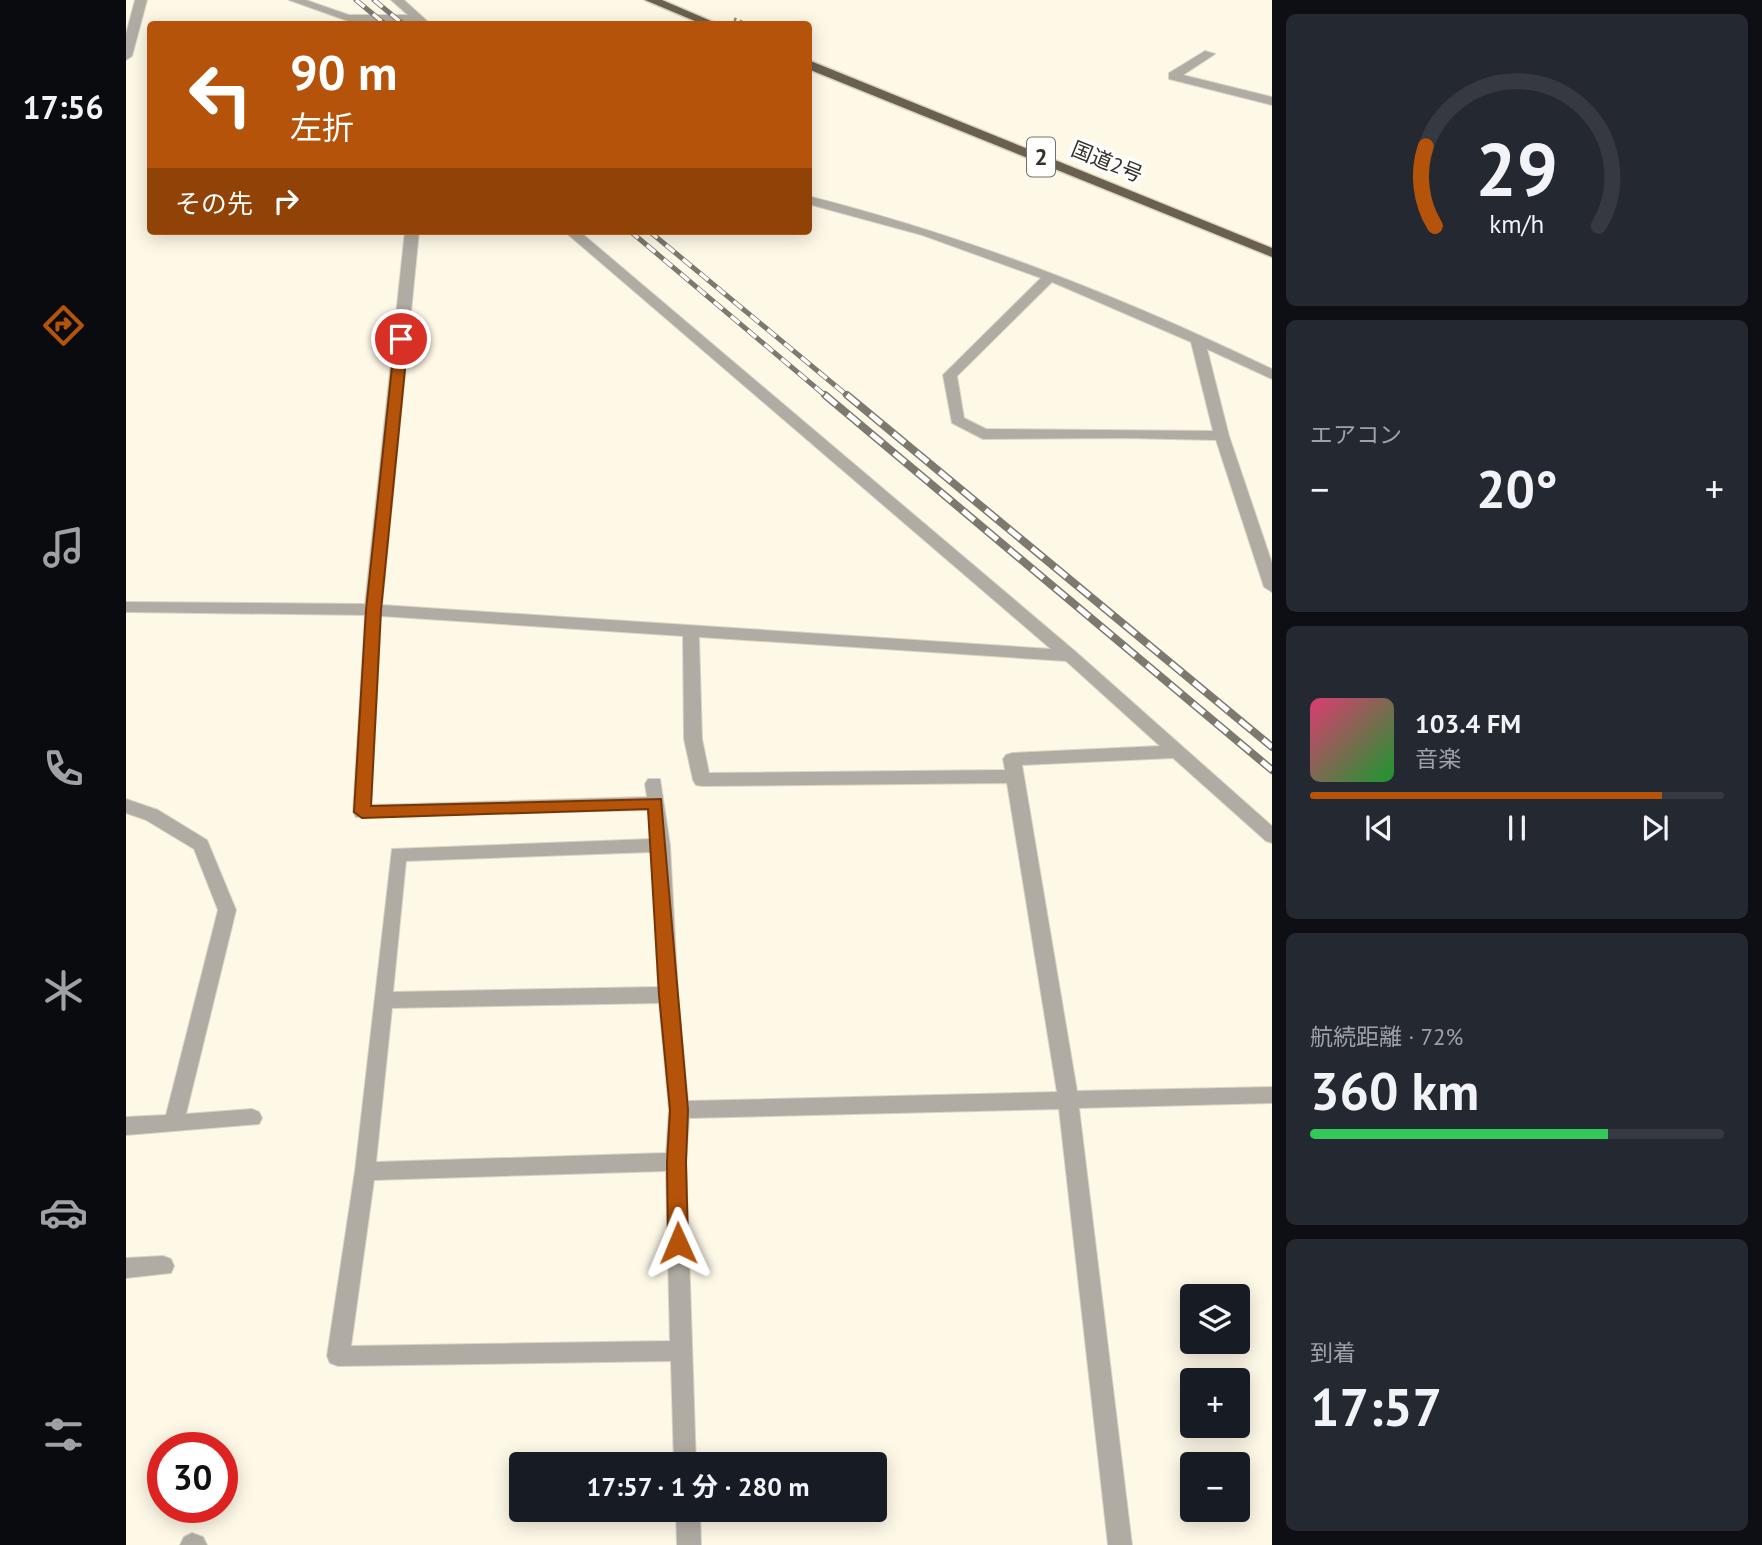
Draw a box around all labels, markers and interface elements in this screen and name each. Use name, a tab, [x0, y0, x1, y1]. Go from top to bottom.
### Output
text: 90 m	[290, 40, 397, 104]
icon: left	[175, 49, 266, 140]
text: 17:56	[22, 86, 104, 128]
text: 左折	[290, 106, 354, 148]
text: 29	[1476, 122, 1558, 216]
street label: 国道2号	[1068, 135, 1147, 188]
road number: 2	[1027, 138, 1055, 176]
icon: right	[267, 182, 305, 220]
text: その先	[175, 187, 253, 220]
text: km/h	[1490, 208, 1544, 240]
icon: directions	[39, 301, 88, 350]
pin	[371, 309, 431, 369]
icon: arrive	[382, 320, 420, 358]
text: エアコン	[1310, 420, 1402, 449]
text: 20°	[1476, 455, 1558, 522]
text: −	[1310, 464, 1329, 513]
text: +	[1705, 464, 1724, 513]
icon: music	[39, 523, 88, 572]
text: 103.4 FM	[1415, 707, 1521, 740]
icon: phone	[39, 744, 88, 793]
text: 音楽	[1415, 744, 1461, 773]
icon: previous	[1360, 809, 1398, 847]
icon: pause	[1498, 809, 1536, 847]
icon: next	[1636, 809, 1674, 847]
icon: climate	[39, 966, 88, 1015]
text: 航続距離 · 72%	[1310, 1022, 1463, 1051]
text: 360 km	[1310, 1057, 1479, 1124]
icon: car	[39, 1188, 88, 1237]
position arrow	[641, 1206, 715, 1280]
map controls	[1180, 1284, 1250, 1522]
button: layers	[1180, 1284, 1250, 1354]
text: 到着	[1310, 1338, 1356, 1367]
button: +	[1180, 1368, 1250, 1438]
text: 17:57	[1310, 1373, 1442, 1440]
icon: filters	[39, 1410, 88, 1459]
speed limit sign: 30	[147, 1432, 238, 1523]
button: −	[1180, 1452, 1250, 1522]
text: 17:57 · 1 分 · 280 m	[586, 1470, 810, 1503]

